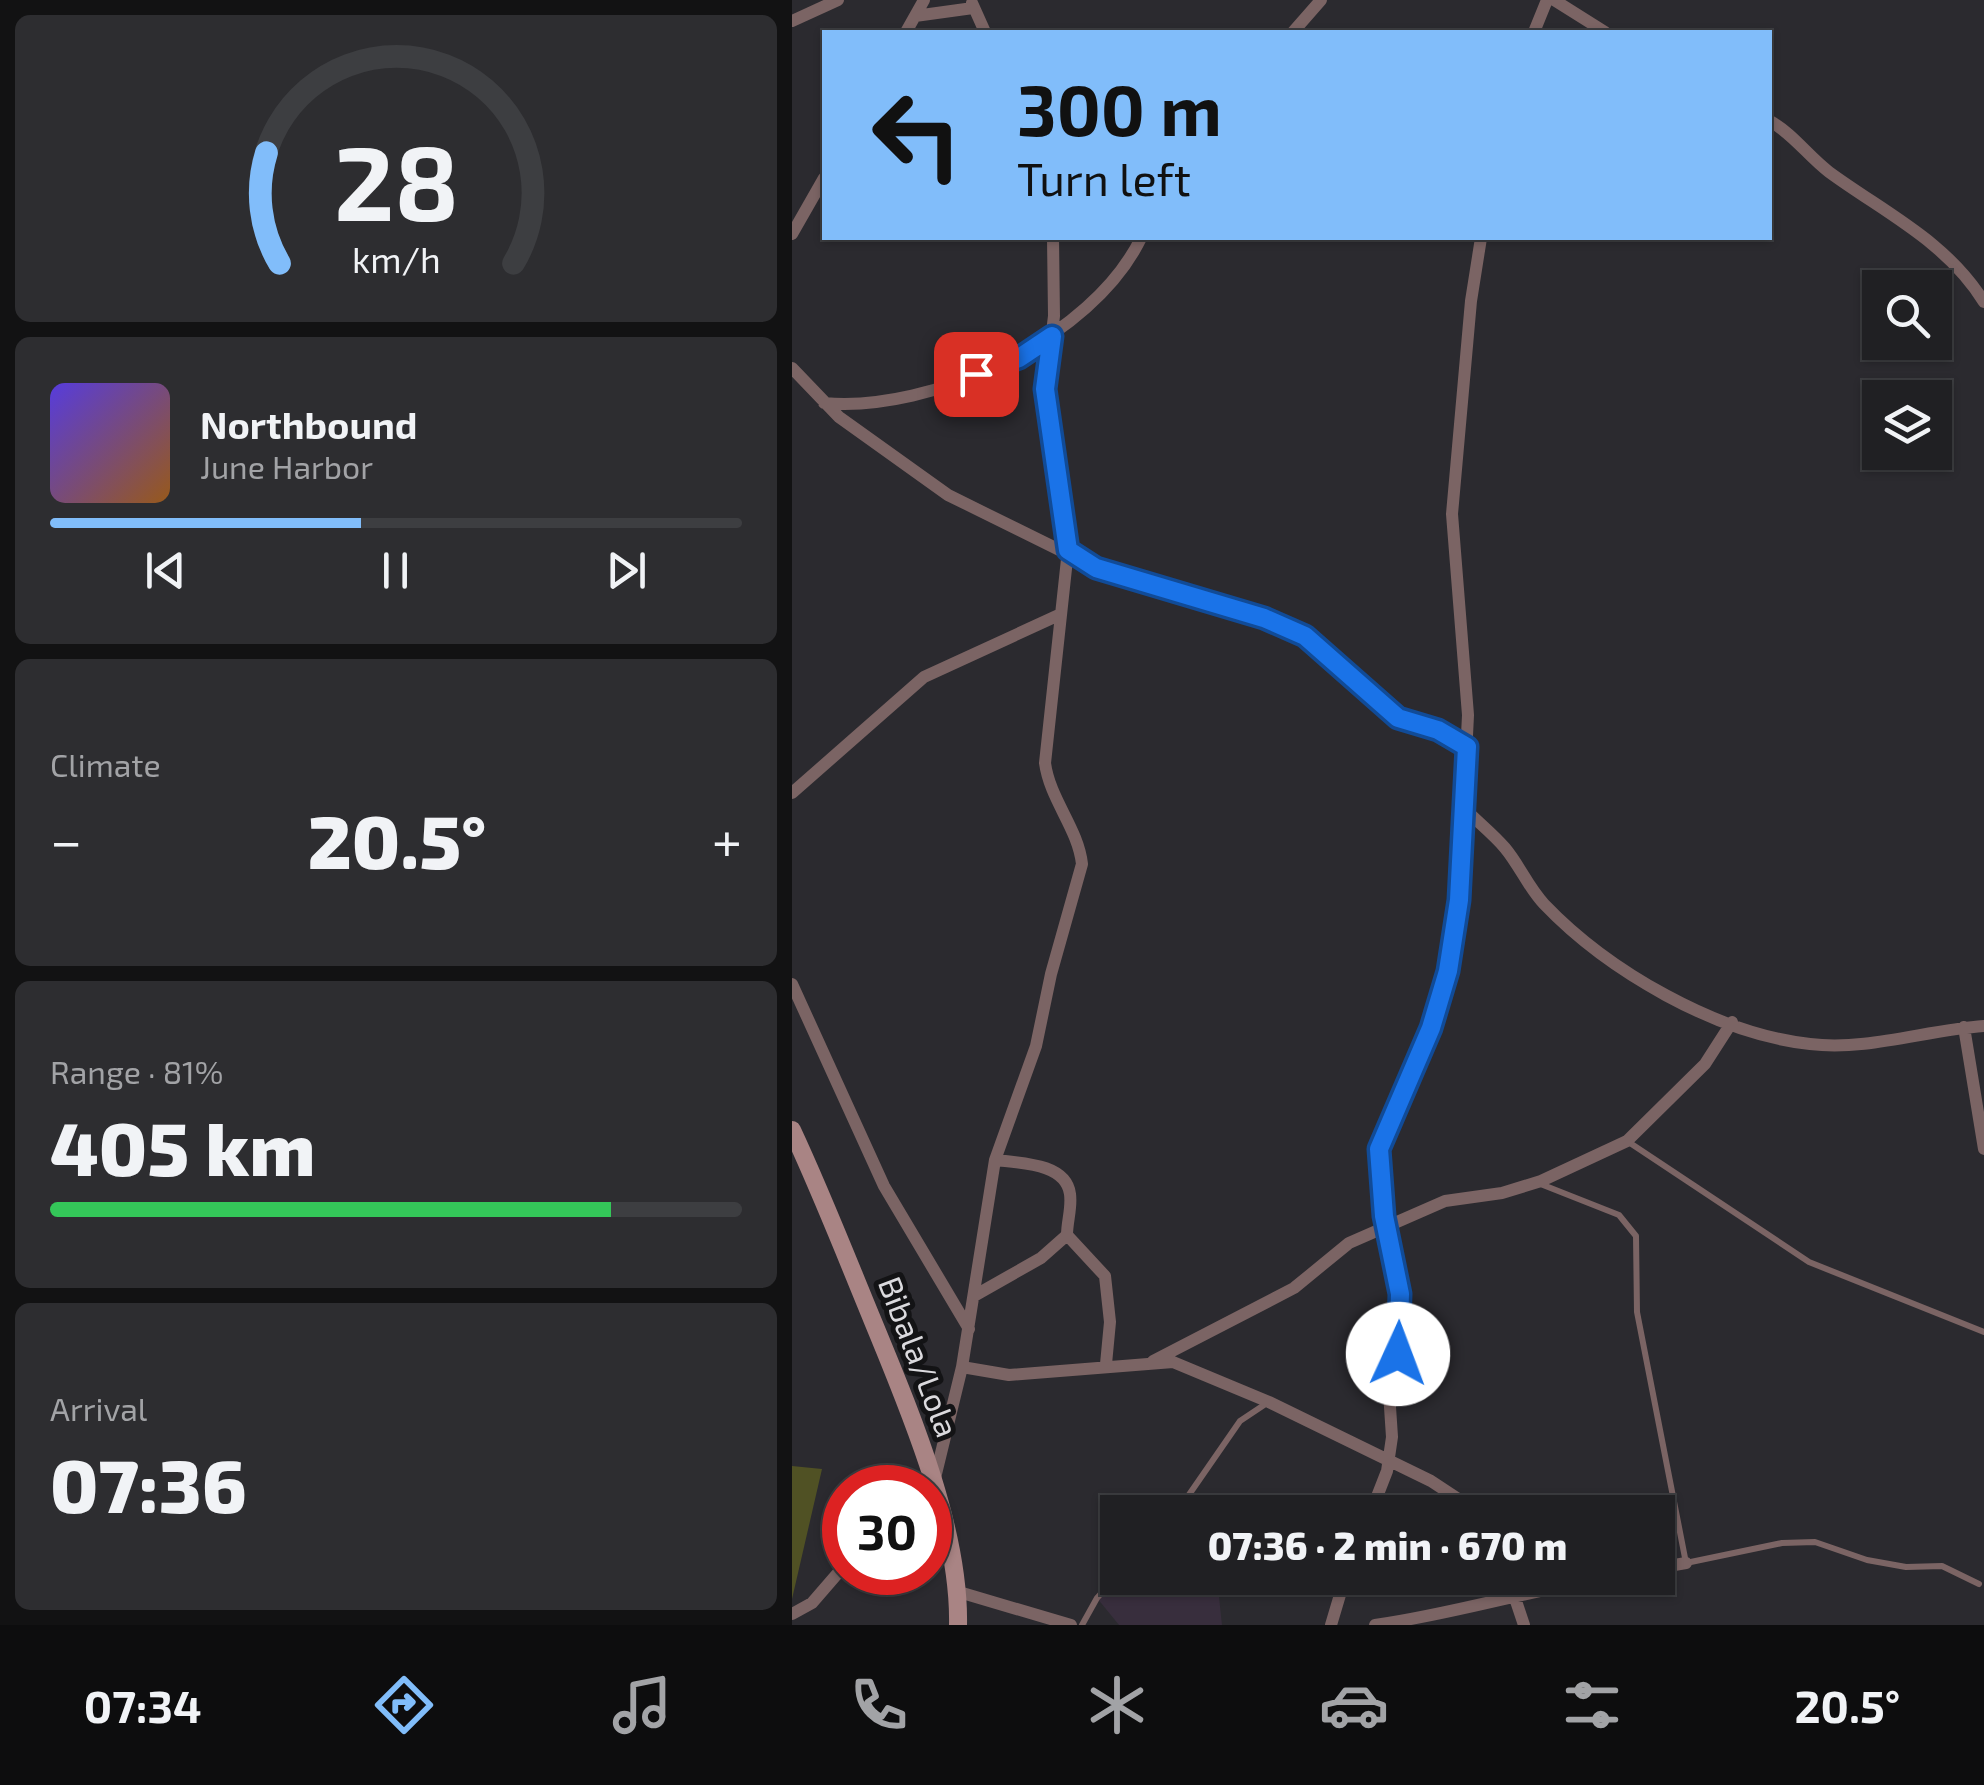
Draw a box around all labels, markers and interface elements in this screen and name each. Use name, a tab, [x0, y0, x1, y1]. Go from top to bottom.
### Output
text: 300 m	[1017, 66, 1222, 150]
icon: left	[852, 70, 982, 200]
text: 28	[333, 117, 459, 242]
text: Turn left	[1017, 151, 1191, 205]
text: km/h	[352, 237, 440, 280]
map controls	[1862, 270, 1952, 470]
button: search	[1862, 270, 1952, 360]
pin	[934, 332, 1019, 417]
icon: arrive	[949, 347, 1004, 402]
button: layers	[1862, 380, 1952, 470]
text: Northbound	[200, 401, 418, 447]
text: June Harbor	[200, 447, 373, 485]
icon: previous	[138, 543, 193, 598]
icon: pause	[368, 543, 423, 598]
icon: next	[599, 543, 654, 598]
text: Climate	[50, 745, 161, 783]
text: 20.5°	[308, 794, 486, 884]
text: −	[50, 806, 82, 872]
text: +	[712, 806, 742, 872]
text: Range · 81%	[50, 1052, 223, 1090]
text: 405 km	[50, 1101, 315, 1191]
street label: Bibala/Lola	[872, 1271, 968, 1442]
position arrow	[1346, 1302, 1450, 1406]
text: Arrival	[50, 1389, 147, 1427]
text: 07:36	[50, 1438, 247, 1528]
speed limit sign: 30	[822, 1465, 952, 1595]
text: 07:36 · 2 min · 670 m	[1208, 1522, 1567, 1568]
icon: directions	[369, 1670, 439, 1740]
icon: music	[607, 1670, 677, 1740]
icon: phone	[844, 1670, 914, 1740]
icon: climate	[1082, 1670, 1152, 1740]
icon: car	[1319, 1670, 1389, 1740]
icon: filters	[1557, 1670, 1627, 1740]
text: 07:34	[84, 1678, 202, 1732]
text: 20.5°	[1794, 1678, 1900, 1732]

